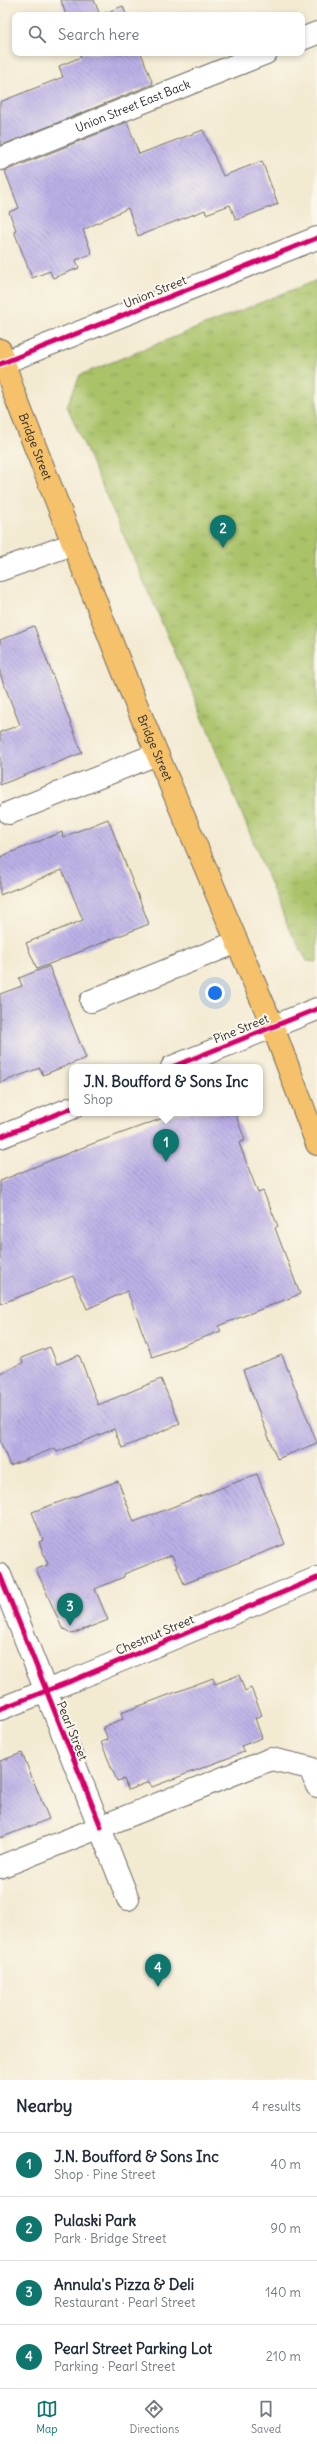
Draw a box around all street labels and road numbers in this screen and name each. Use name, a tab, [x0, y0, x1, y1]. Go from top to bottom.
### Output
street label: Union Street East Back	[73, 76, 192, 135]
street label: Union Street	[121, 272, 188, 311]
street label: Bridge Street	[16, 411, 55, 482]
street label: Bridge Street	[134, 712, 176, 783]
street label: Pine Street	[211, 1011, 271, 1046]
street label: Chestnut Street	[113, 1611, 196, 1658]
street label: Pearl Street	[54, 1699, 91, 1763]

